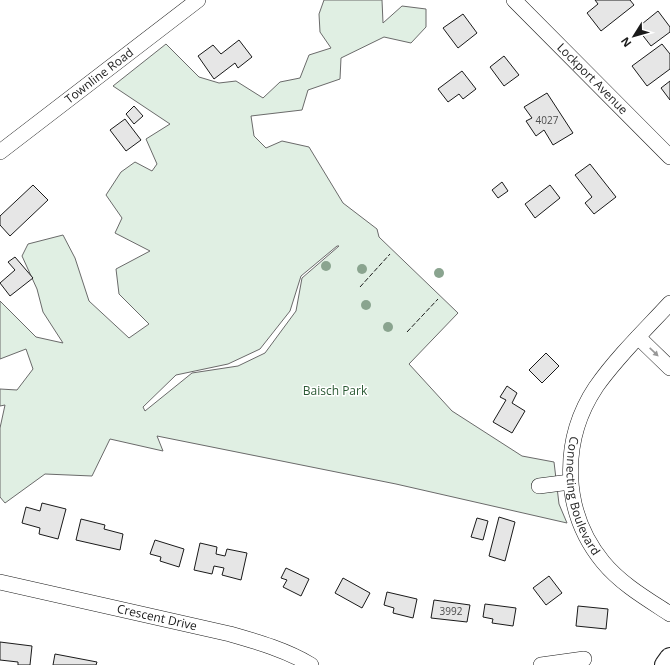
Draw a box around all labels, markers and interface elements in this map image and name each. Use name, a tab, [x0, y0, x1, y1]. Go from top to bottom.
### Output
north arrow	[614, 16, 654, 56]
text: N	[617, 34, 634, 50]
street label: Lockport Avenue	[553, 39, 632, 118]
street label: Townline Road	[61, 44, 137, 107]
house number: 4027	[536, 113, 559, 127]
one-way arrow	[649, 347, 659, 357]
park label: Baisch Park	[303, 382, 368, 399]
street label: Connecting Boulevard	[562, 435, 604, 559]
street label: Crescent Drive	[115, 600, 199, 634]
house number: 3992	[440, 604, 463, 618]

